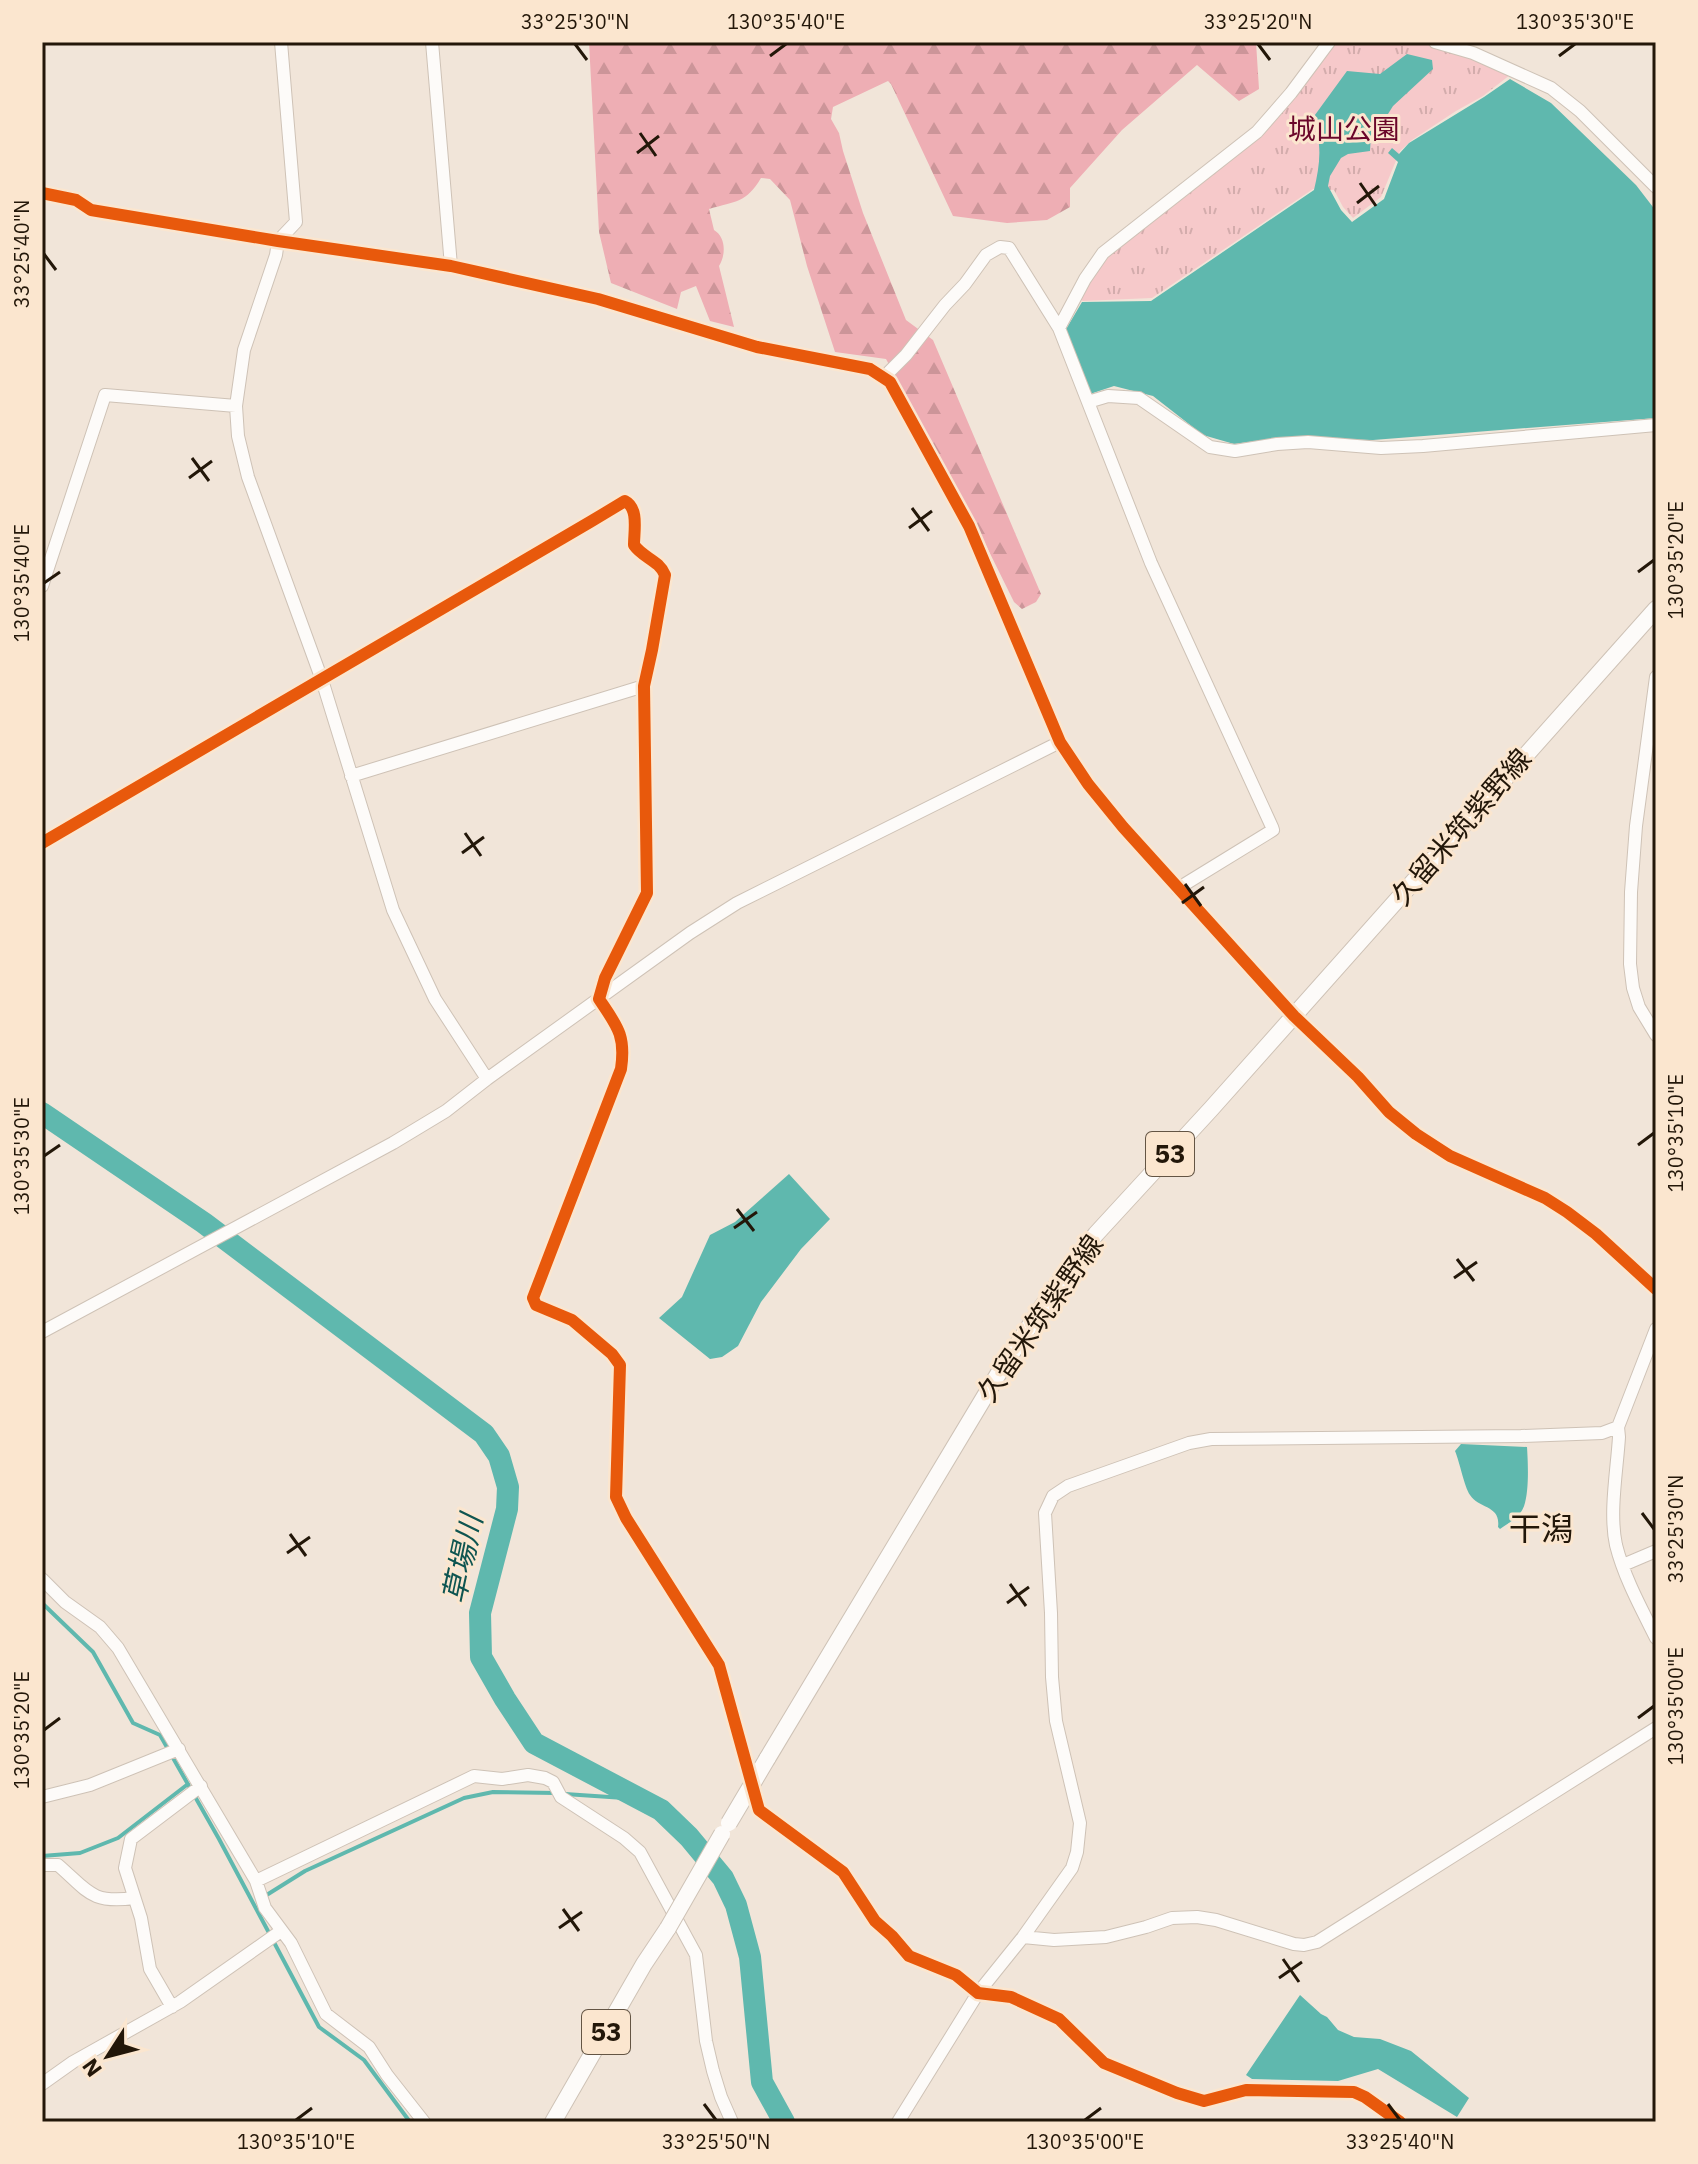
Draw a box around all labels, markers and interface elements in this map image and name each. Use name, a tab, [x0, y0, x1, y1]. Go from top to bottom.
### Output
text: 33°25'30"N	[521, 8, 629, 35]
text: 130°35'40"E	[727, 8, 845, 35]
text: 33°25'20"N	[1204, 8, 1312, 35]
text: 130°35'30"E	[1516, 8, 1634, 35]
park label: 城山公園	[1288, 110, 1400, 147]
text: 33°25'40"N	[8, 200, 35, 308]
text: 130°35'20"E	[1662, 501, 1689, 619]
text: 130°35'40"E	[8, 524, 35, 642]
street label: 久留米筑紫野線	[1382, 741, 1539, 913]
text: 130°35'10"E	[1662, 1074, 1689, 1192]
text: 130°35'30"E	[8, 1097, 35, 1215]
road number: 53	[1146, 1132, 1194, 1176]
street label: 久留米筑紫野線	[968, 1227, 1111, 1409]
text: 33°25'30"N	[1662, 1475, 1689, 1583]
district label: 干潟	[1509, 1507, 1573, 1549]
water label: 草場川	[433, 1508, 491, 1607]
text: 130°35'00"E	[1662, 1647, 1689, 1765]
text: 130°35'20"E	[8, 1671, 35, 1789]
road number: 53	[582, 2010, 630, 2054]
north arrow	[68, 2016, 148, 2096]
text: N	[75, 2053, 108, 2083]
text: 130°35'10"E	[237, 2128, 355, 2155]
text: 33°25'50"N	[662, 2128, 770, 2155]
text: 130°35'00"E	[1026, 2128, 1144, 2155]
text: 33°25'40"N	[1346, 2128, 1454, 2155]

